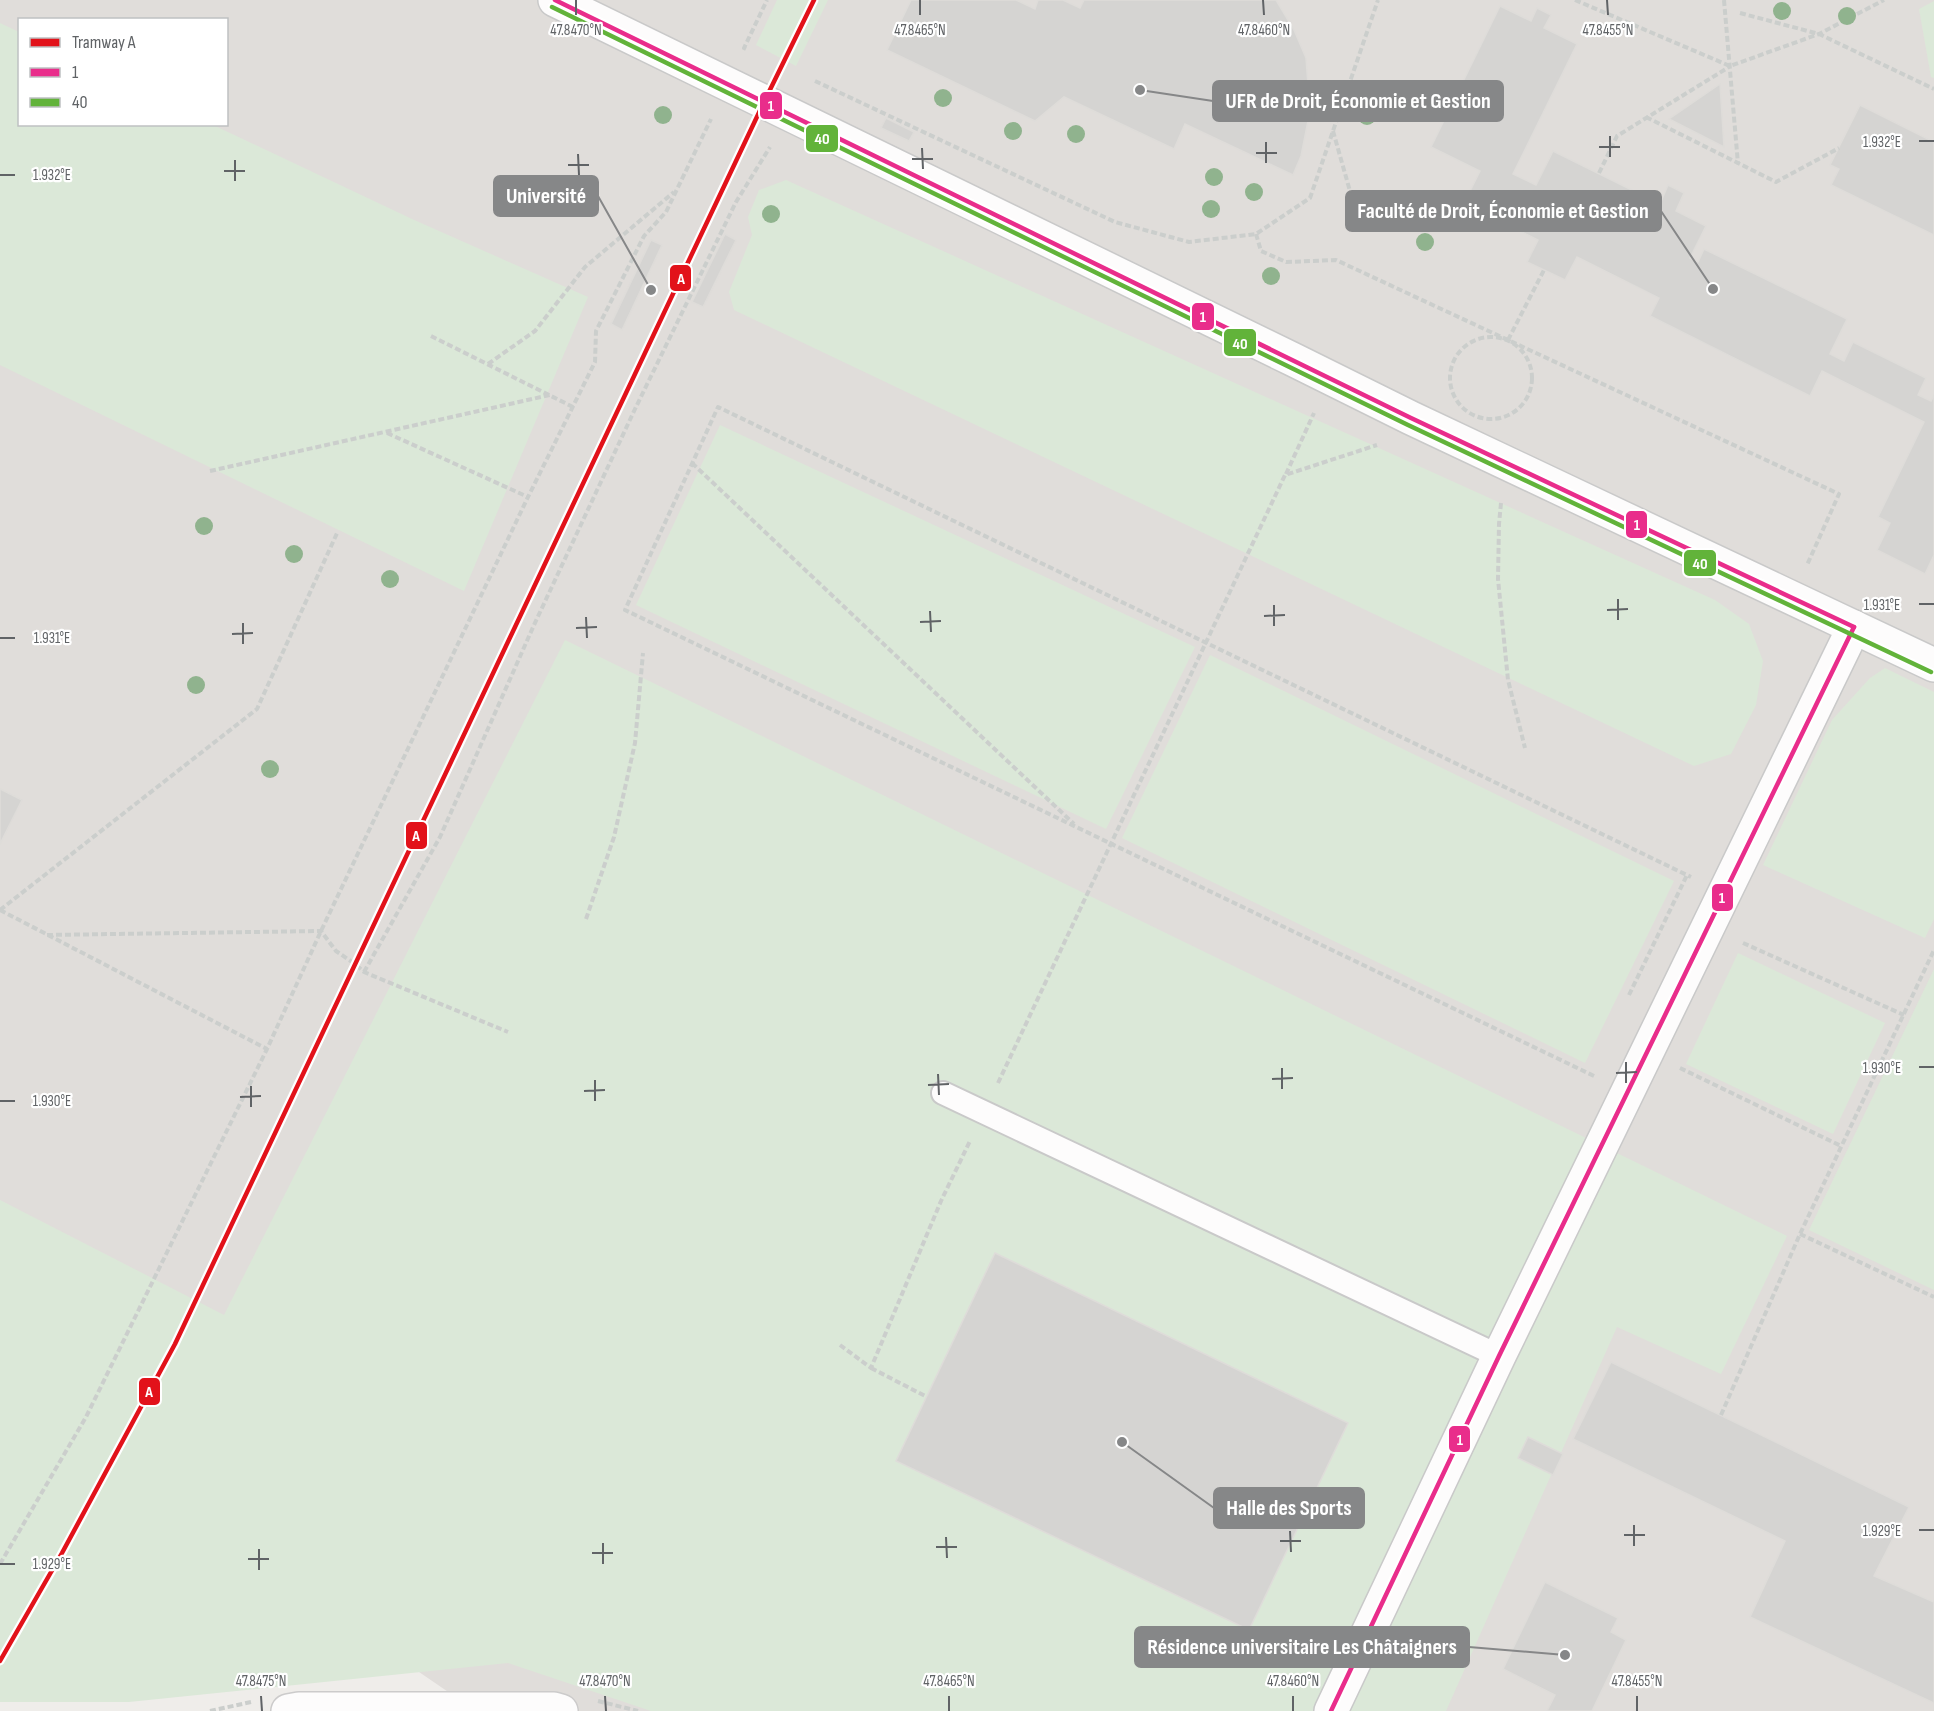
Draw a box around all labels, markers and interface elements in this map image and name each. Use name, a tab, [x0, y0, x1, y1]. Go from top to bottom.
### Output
legend	[18, 18, 228, 126]
text: 47.8470°N	[550, 21, 602, 40]
text: 47.8465°N	[894, 21, 946, 40]
text: 47.8460°N	[1238, 21, 1290, 40]
text: 47.8455°N	[1583, 21, 1633, 40]
text: Tramway A	[72, 32, 136, 53]
text: 1	[72, 62, 79, 83]
callout: UFR de Droit, Économie et Gestion	[1213, 81, 1503, 121]
text: UFR de Droit, Économie et Gestion	[1225, 88, 1491, 115]
line badge: 1	[759, 91, 783, 120]
text: 40	[72, 92, 88, 113]
text: 1	[768, 97, 775, 116]
line badge: 40	[805, 124, 839, 153]
text: 40	[814, 130, 830, 149]
text: 1.932°E	[1863, 133, 1901, 152]
text: 1.932°E	[33, 166, 71, 185]
callout: Université	[494, 176, 598, 216]
text: Université	[506, 183, 586, 210]
callout: Faculté de Droit, Économie et Gestion	[1346, 191, 1661, 231]
text: Faculté de Droit, Économie et Gestion	[1357, 198, 1649, 225]
line badge: A	[669, 264, 692, 292]
text: A	[676, 270, 685, 289]
line badge: 1	[1191, 302, 1215, 331]
text: 1	[1200, 308, 1207, 327]
line badge: 40	[1223, 328, 1257, 357]
text: 40	[1232, 335, 1248, 354]
line badge: 1	[1625, 510, 1648, 539]
text: 1	[1634, 516, 1641, 535]
line badge: 40	[1683, 549, 1717, 577]
text: 40	[1692, 555, 1708, 574]
text: 1.931°E	[1864, 596, 1900, 615]
text: 1.931°E	[34, 629, 70, 648]
line badge: A	[405, 821, 428, 850]
text: A	[411, 827, 420, 846]
line badge: 1	[1711, 883, 1734, 912]
text: 1	[1719, 889, 1726, 908]
text: 1.930°E	[1863, 1059, 1901, 1078]
text: 1.930°E	[33, 1092, 71, 1111]
line badge: A	[138, 1377, 161, 1406]
text: A	[144, 1383, 153, 1402]
line badge: 1	[1448, 1425, 1471, 1453]
text: 1	[1457, 1431, 1464, 1450]
callout: Halle des Sports	[1214, 1488, 1364, 1528]
text: Halle des Sports	[1226, 1495, 1352, 1522]
text: 1.929°E	[1863, 1522, 1901, 1541]
text: 1.929°E	[33, 1555, 71, 1574]
callout: Résidence universitaire Les Châtaigners	[1135, 1627, 1469, 1667]
text: Résidence universitaire Les Châtaigners	[1147, 1634, 1457, 1661]
text: 47.8475°N	[236, 1672, 286, 1691]
text: 47.8470°N	[579, 1672, 631, 1691]
text: 47.8465°N	[923, 1672, 975, 1691]
text: 47.8460°N	[1267, 1672, 1319, 1691]
text: 47.8455°N	[1612, 1672, 1662, 1691]

